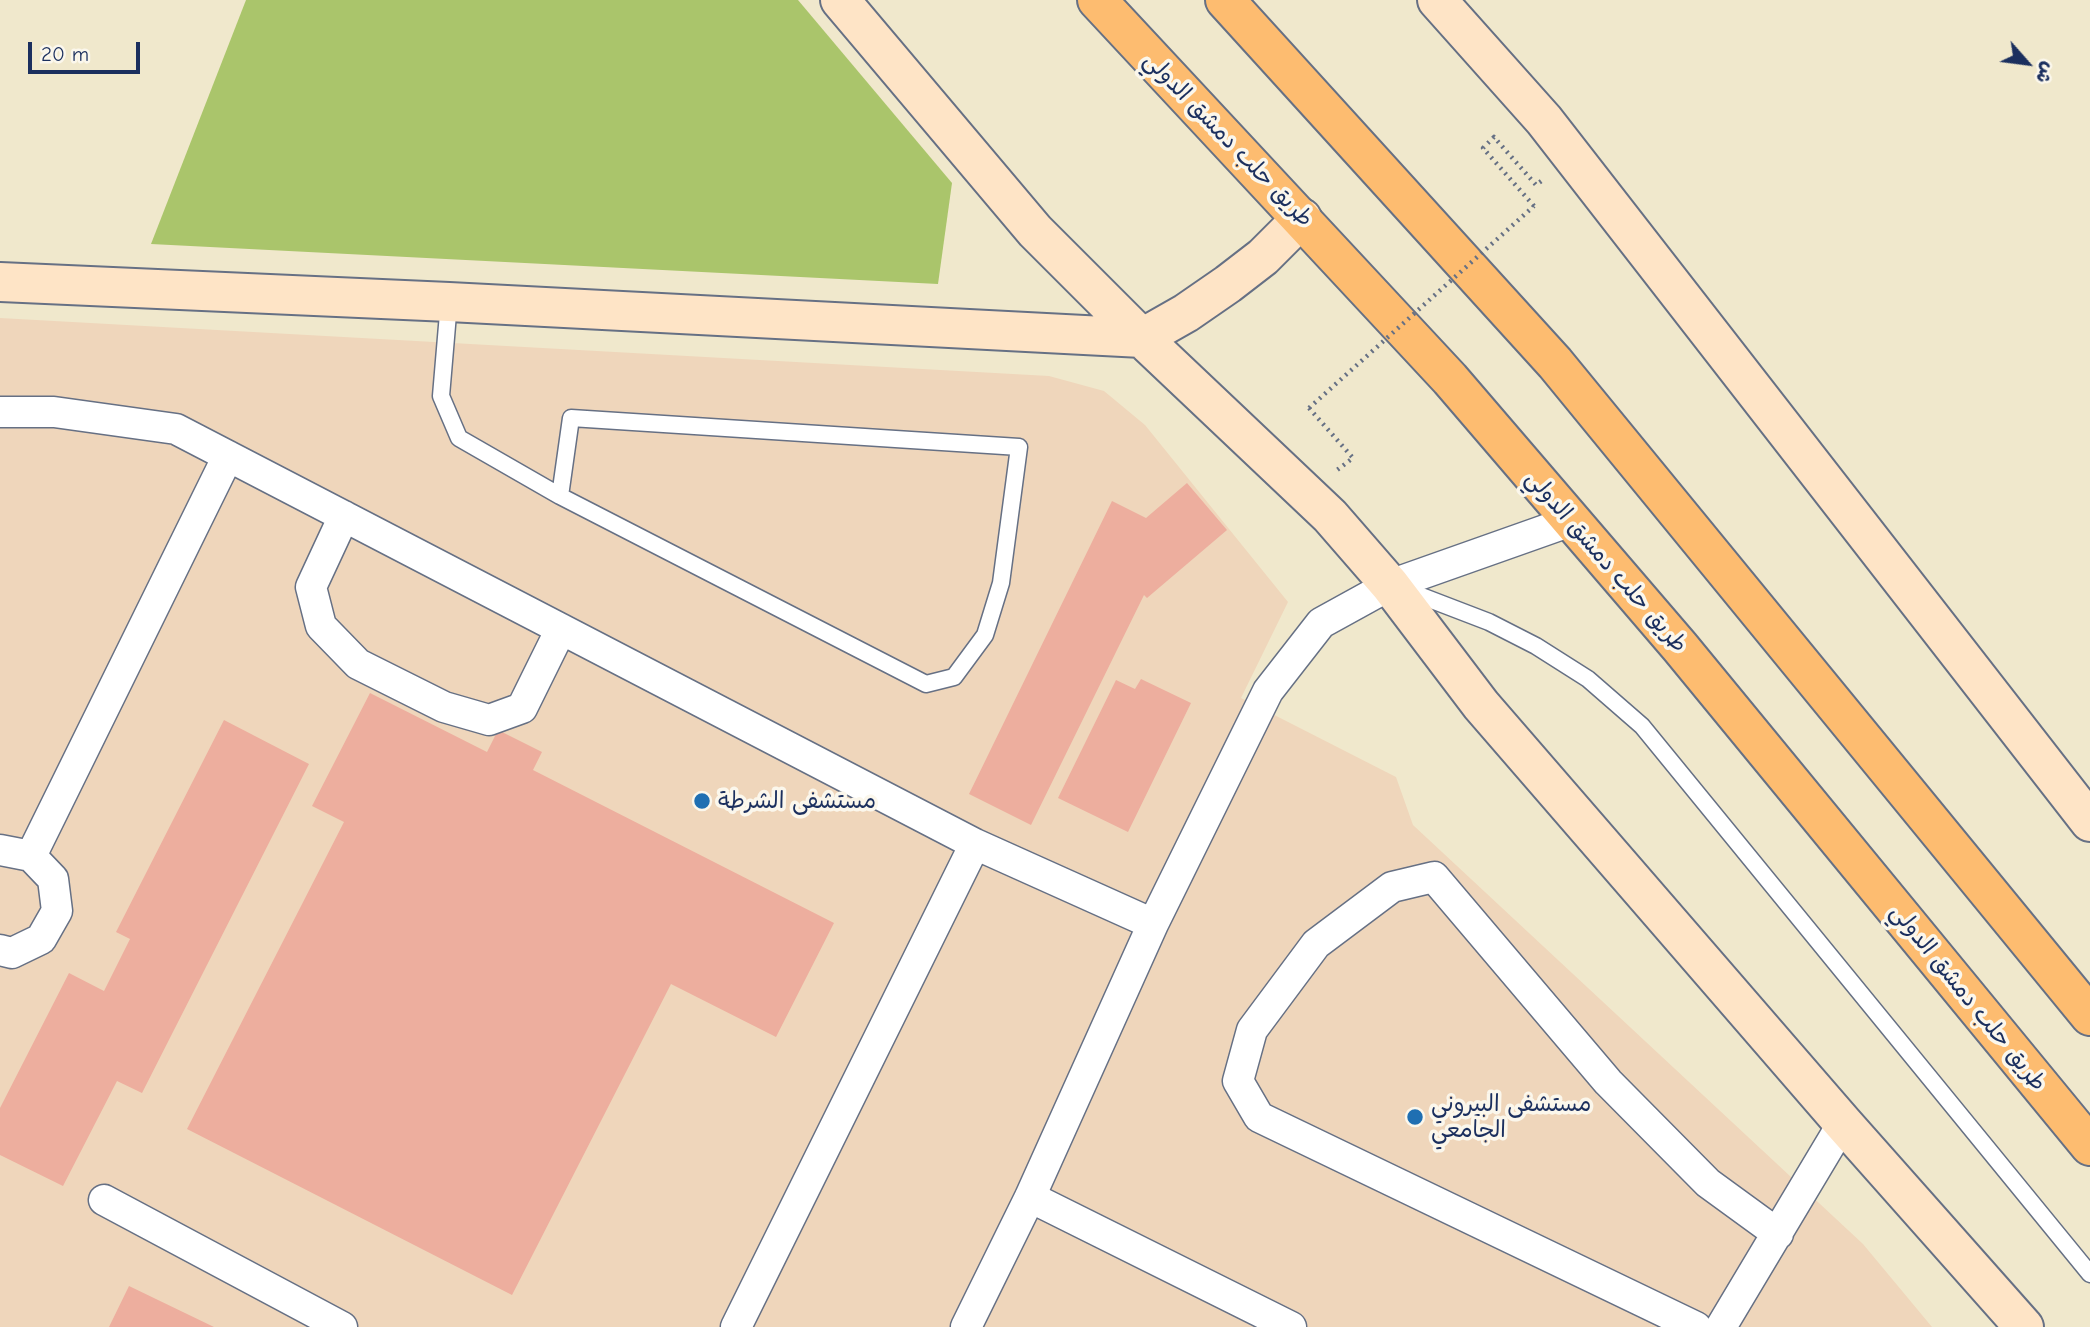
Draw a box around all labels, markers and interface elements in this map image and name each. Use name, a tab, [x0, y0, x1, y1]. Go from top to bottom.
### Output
scale bar	[32, 28, 144, 72]
north arrow	[1992, 28, 2062, 98]
text: 20 m	[41, 42, 89, 66]
street label: طريق حلب دمشق الدولي	[1137, 47, 1319, 233]
text: ش	[2031, 58, 2060, 87]
street label: طريق حلب دمشق الدولي	[1519, 465, 1693, 659]
place label: مستشفى الشرطة	[718, 787, 876, 815]
marker: مستشفى الشرطة	[692, 791, 712, 811]
street label: طريق حلب دمشق الدولي	[1884, 899, 2052, 1097]
place label: مستشفى البيروني الجامعي	[1431, 1090, 1591, 1144]
marker: مستشفى البيروني الجامعي	[1405, 1107, 1425, 1127]

